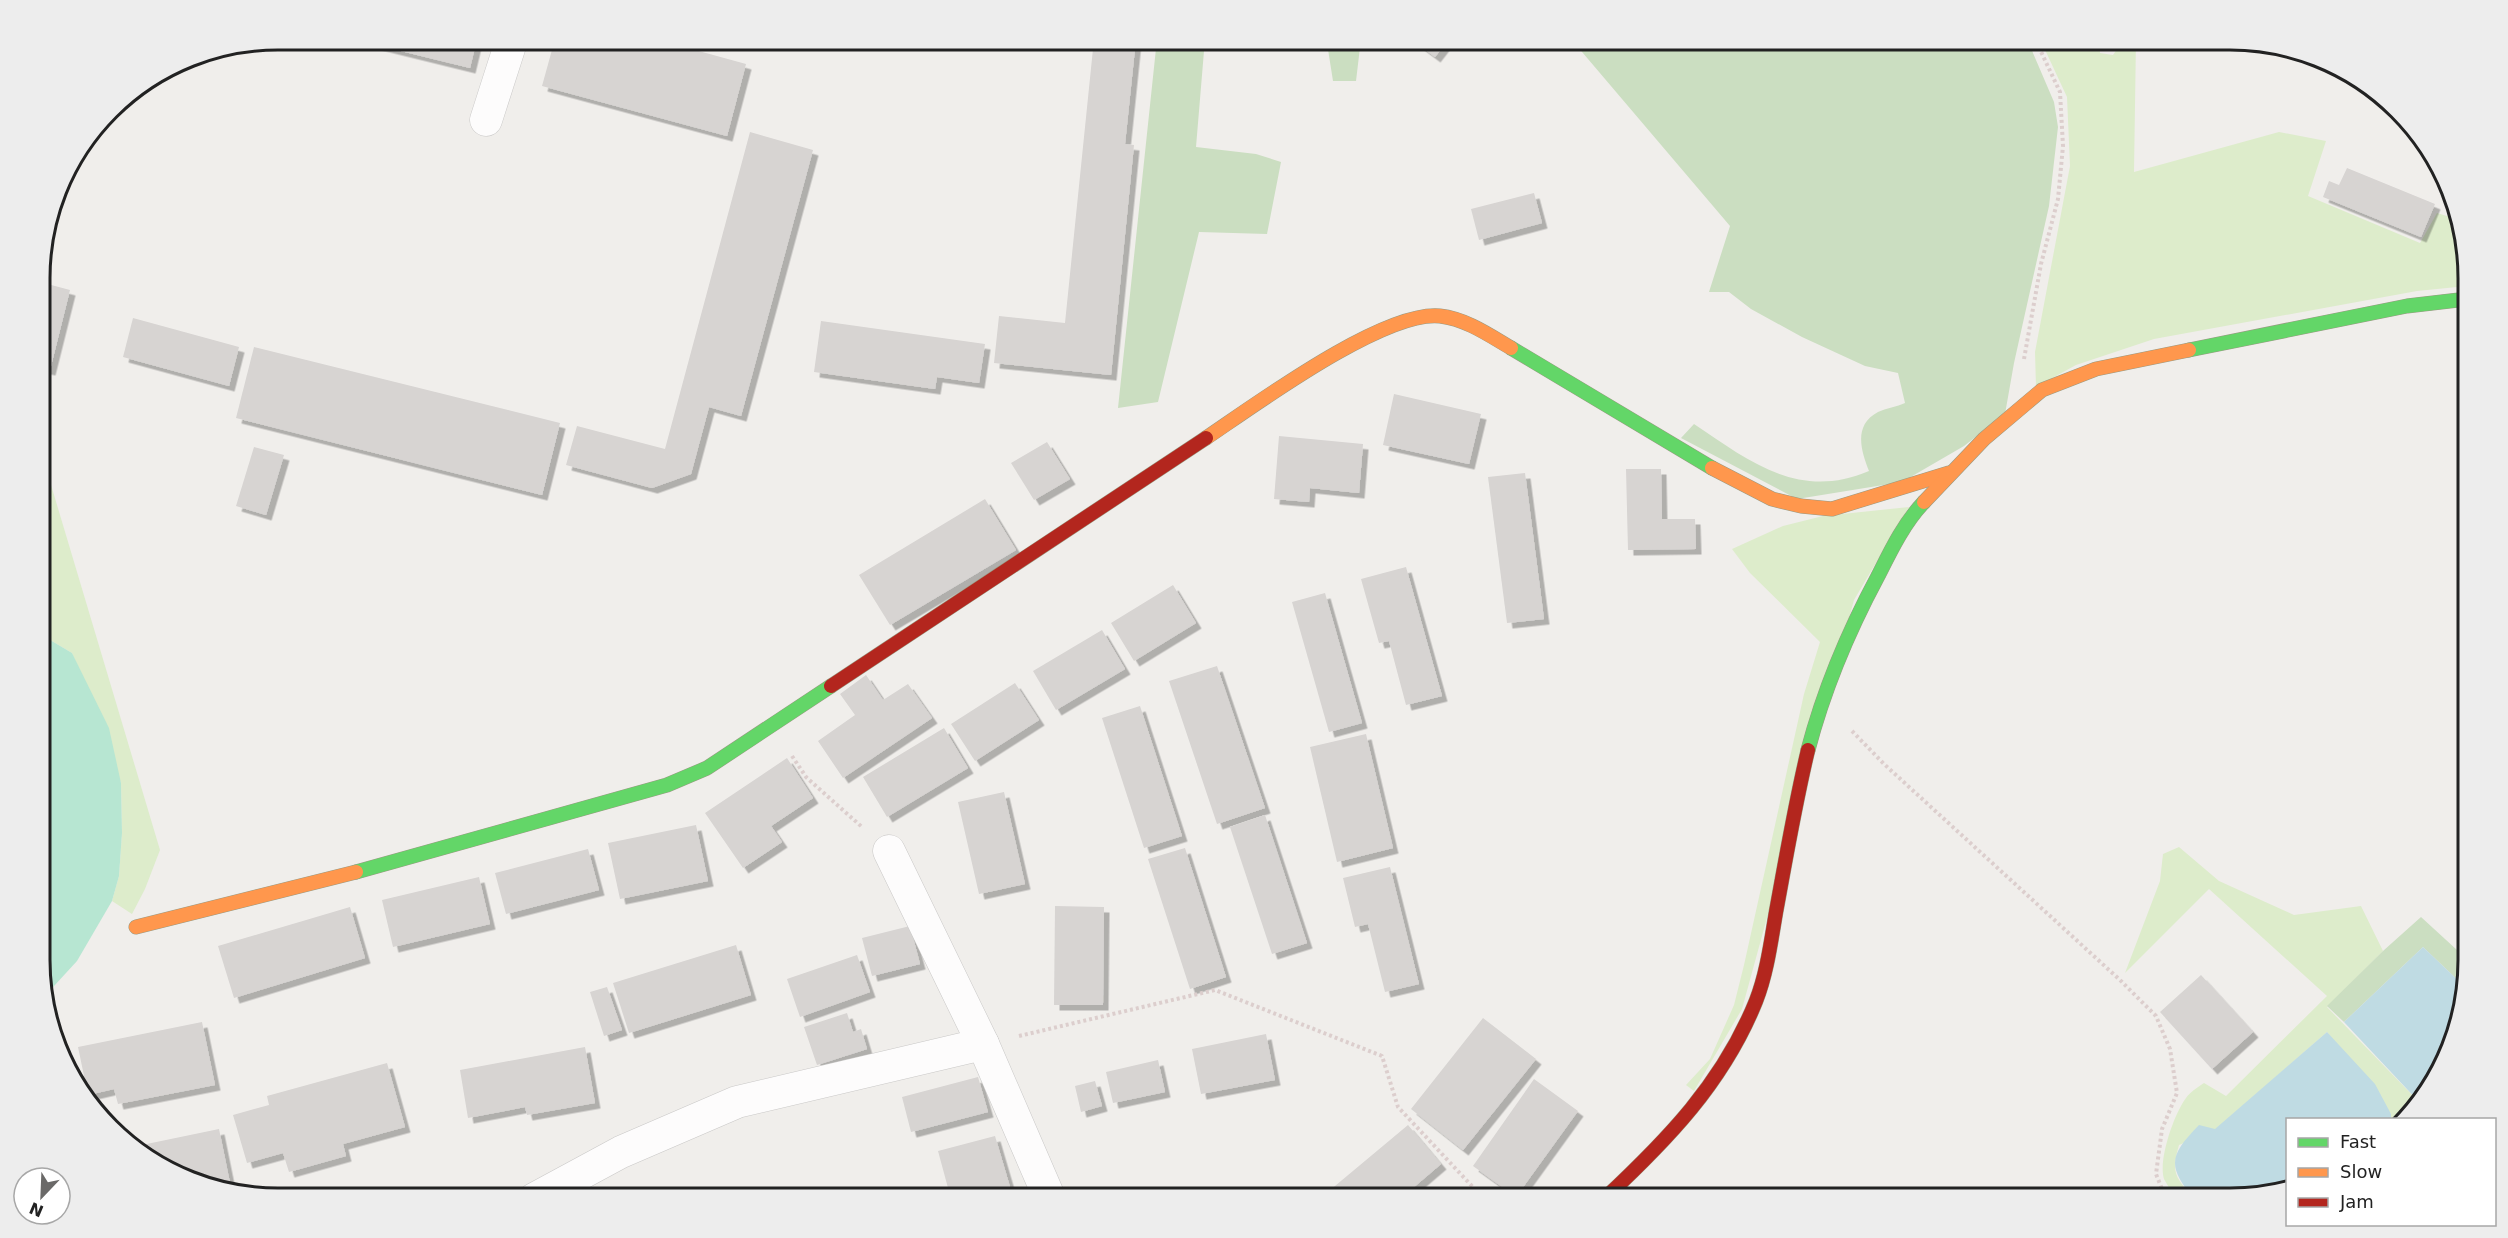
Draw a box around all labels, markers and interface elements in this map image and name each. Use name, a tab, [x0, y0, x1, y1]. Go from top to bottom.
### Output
legend	[2286, 1118, 2496, 1226]
text: Fast	[2340, 1131, 2376, 1152]
text: Slow	[2340, 1161, 2382, 1182]
north arrow	[12, 1166, 72, 1226]
text: Jam	[2339, 1191, 2374, 1212]
text: N	[26, 1198, 46, 1221]

